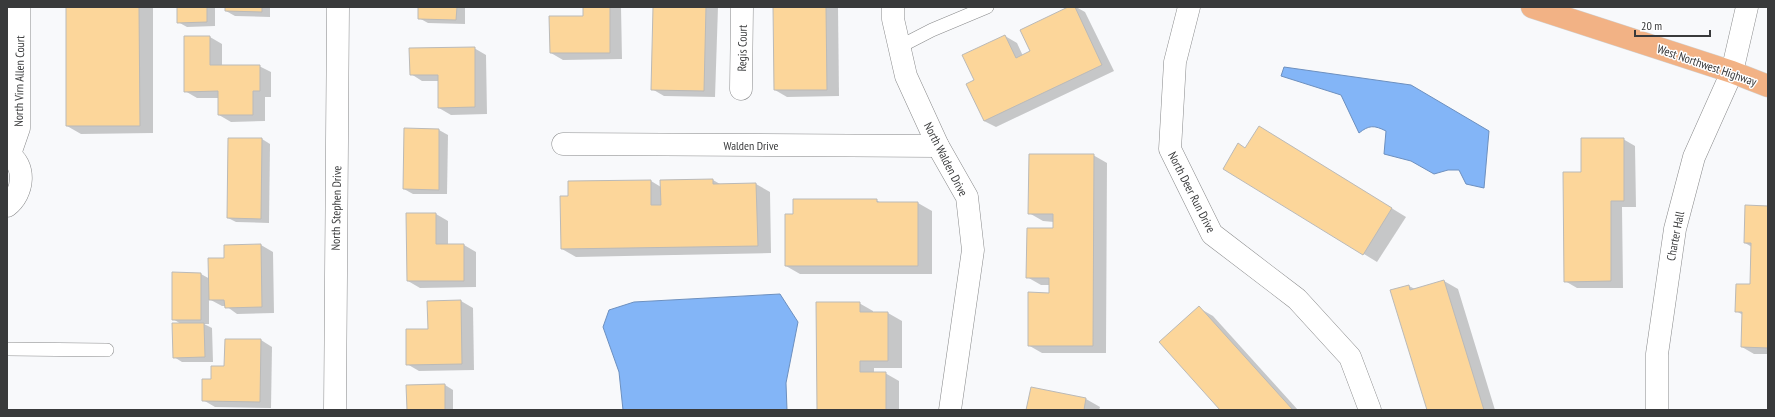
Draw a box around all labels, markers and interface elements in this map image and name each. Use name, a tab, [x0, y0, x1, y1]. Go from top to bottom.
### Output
scale bar	[1635, 12, 1710, 38]
text: 20 m	[1641, 18, 1662, 33]
street label: Regis Court	[734, 24, 750, 72]
street label: North Virn Allen Court	[11, 34, 27, 127]
street label: West Northwest Highway	[1655, 41, 1759, 89]
street label: North Walden Drive	[921, 119, 971, 199]
street label: Walden Drive	[723, 138, 779, 153]
street label: North Deer Run Drive	[1165, 149, 1219, 235]
street label: North Stephen Drive	[328, 165, 344, 250]
street label: Charter Hall	[1663, 210, 1687, 262]

